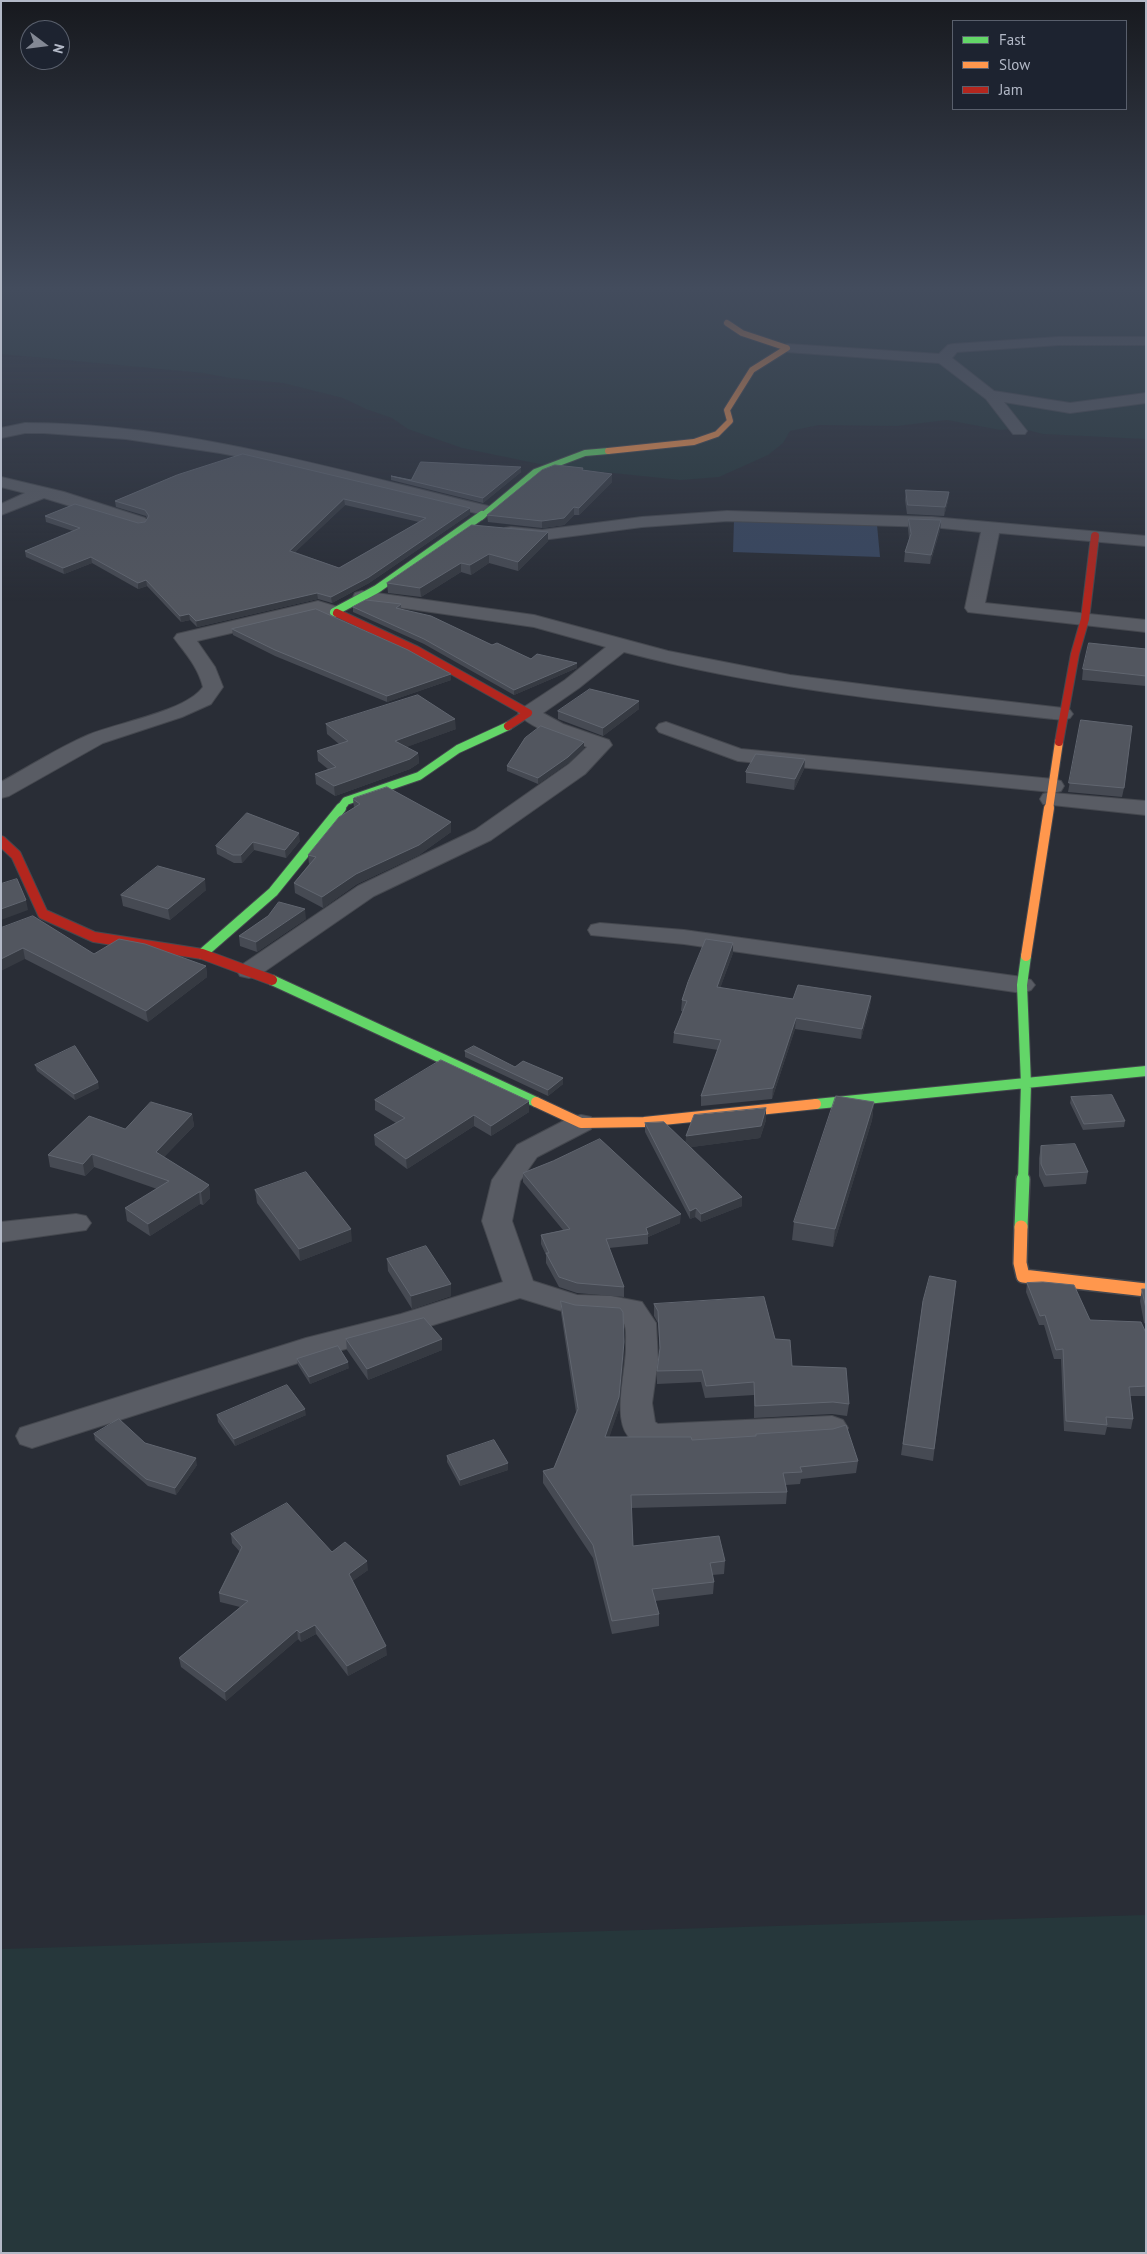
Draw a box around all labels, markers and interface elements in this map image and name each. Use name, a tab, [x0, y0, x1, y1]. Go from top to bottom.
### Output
north arrow	[20, 20, 70, 70]
legend	[952, 20, 1127, 110]
text: Fast	[999, 30, 1026, 49]
text: N	[49, 42, 68, 55]
text: Slow	[999, 55, 1030, 74]
text: Jam	[999, 80, 1023, 99]

